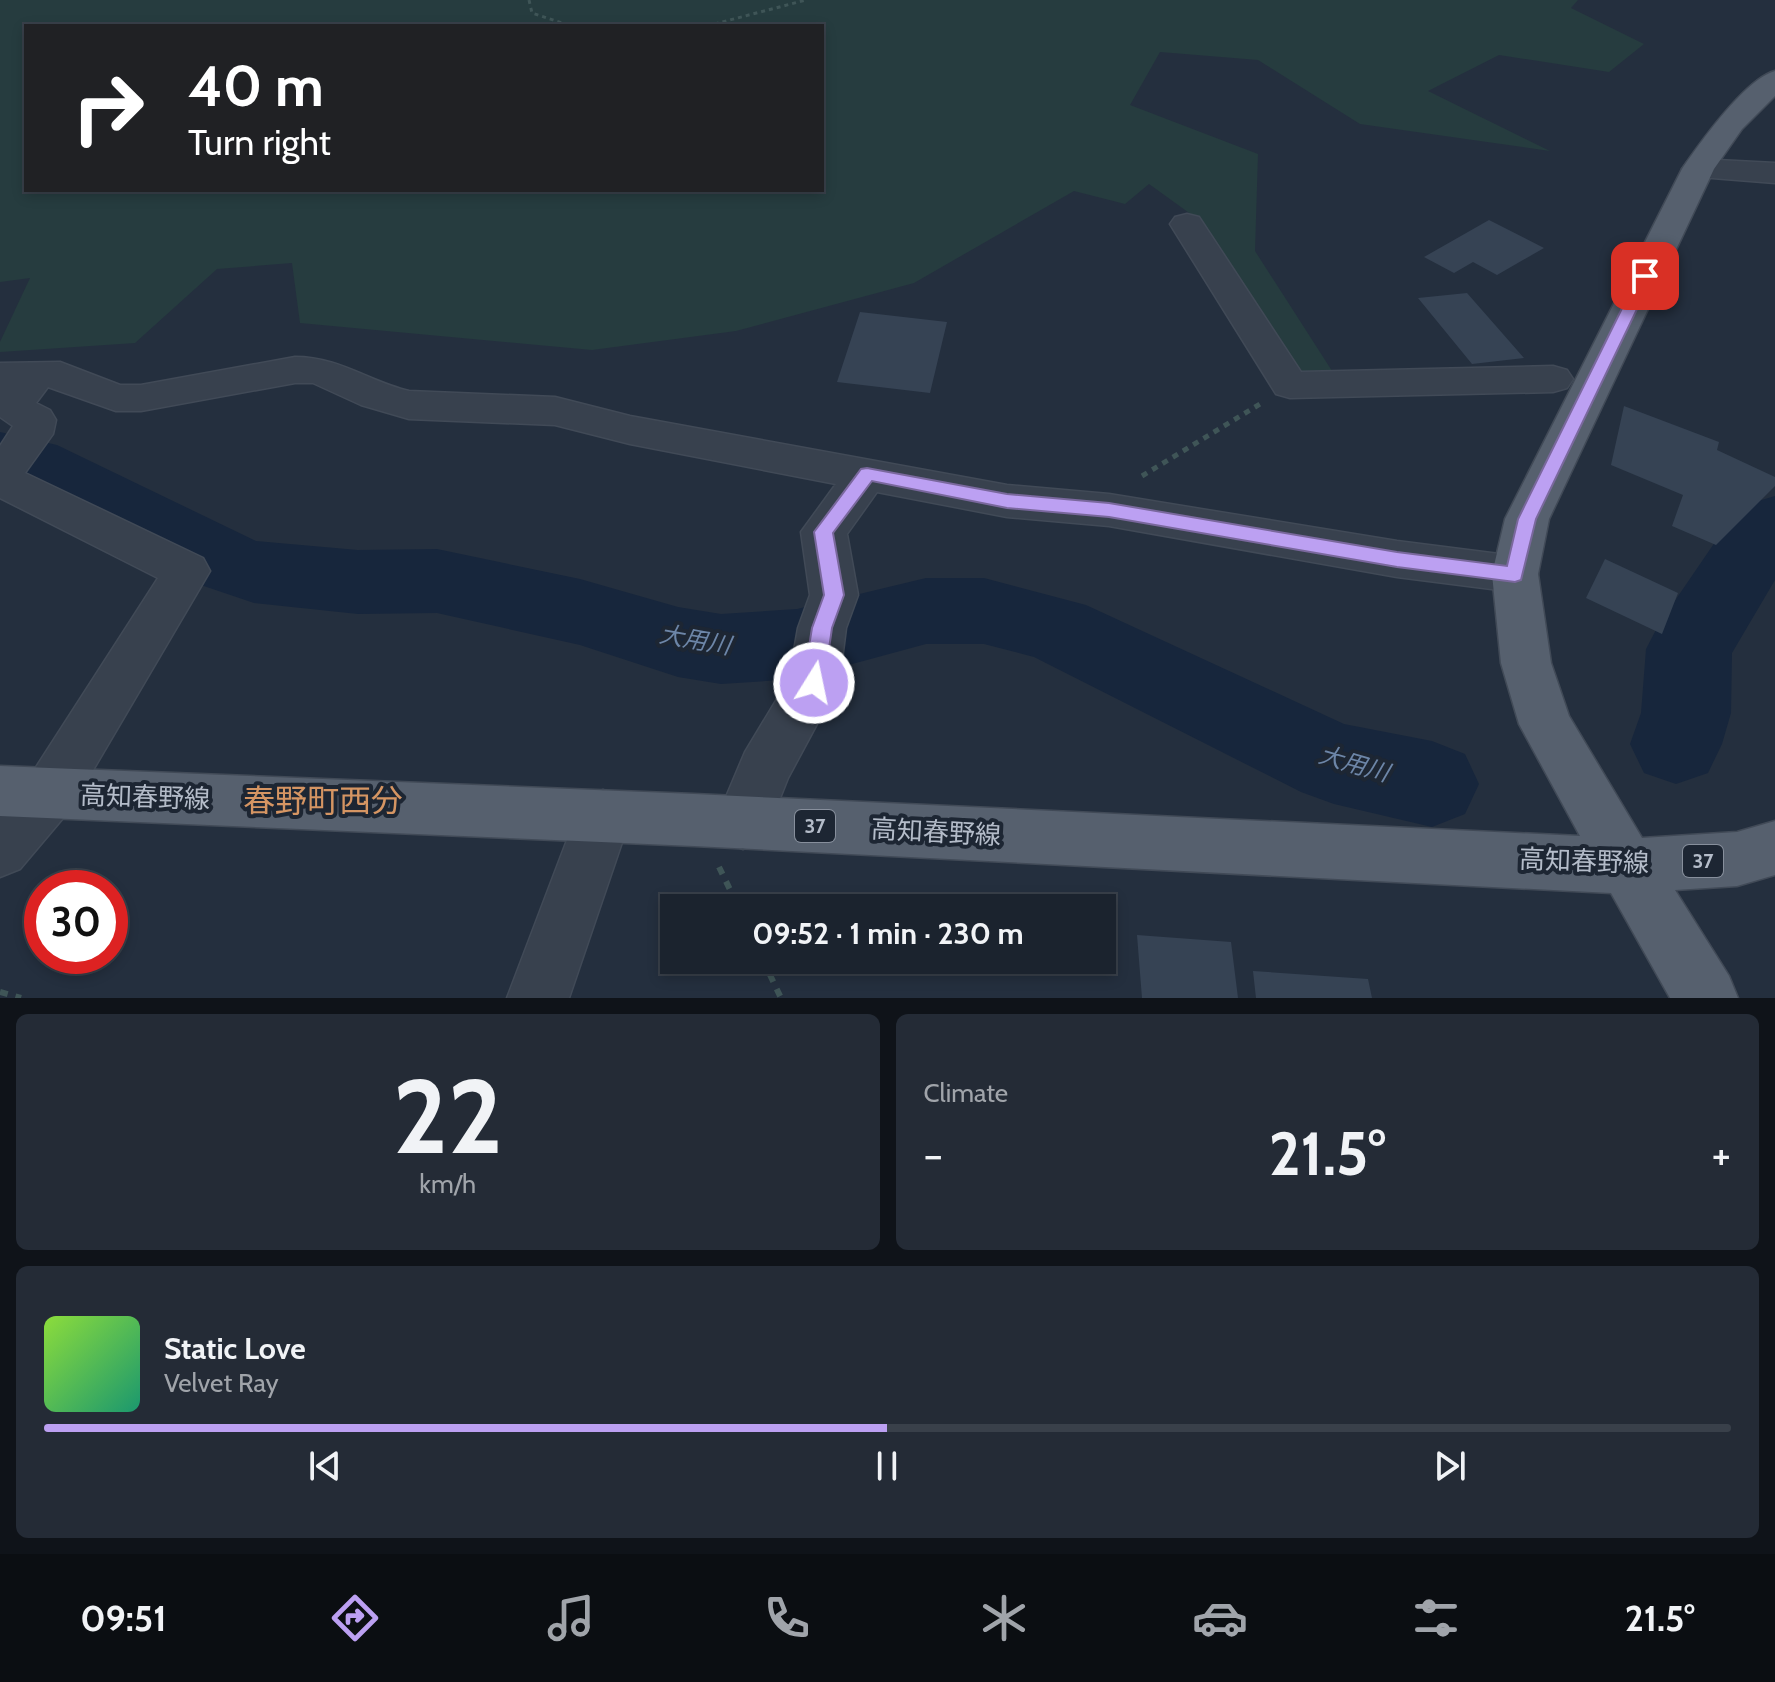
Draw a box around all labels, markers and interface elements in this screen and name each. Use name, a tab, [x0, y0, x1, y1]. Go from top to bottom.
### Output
text: 40 m	[188, 52, 324, 120]
icon: right	[56, 56, 160, 160]
text: Turn right	[188, 120, 331, 164]
pin	[1611, 242, 1679, 310]
icon: arrive	[1623, 254, 1667, 298]
water label: 大用川	[657, 619, 736, 661]
position arrow	[772, 641, 856, 725]
water label: 大用川	[1316, 740, 1396, 788]
street label: 高知春野線	[79, 779, 211, 815]
district label: 春野町西分	[243, 781, 403, 820]
road number: 37	[795, 810, 835, 842]
street label: 高知春野線	[870, 813, 1002, 851]
street label: 高知春野線	[1518, 843, 1650, 879]
road number: 37	[1683, 845, 1723, 877]
speed limit sign: 30	[24, 870, 128, 974]
text: 09:52 · 1 min · 230 m	[752, 915, 1024, 952]
text: 22	[393, 1053, 503, 1179]
text: Climate	[924, 1077, 1008, 1109]
text: 21.5°	[1269, 1117, 1386, 1190]
text: −	[924, 1128, 943, 1181]
text: +	[1712, 1128, 1731, 1181]
text: km/h	[419, 1168, 476, 1200]
text: Static Love	[164, 1330, 306, 1367]
text: Velvet Ray	[164, 1367, 279, 1399]
icon: previous	[303, 1444, 347, 1488]
icon: pause	[865, 1444, 909, 1488]
icon: next	[1428, 1444, 1472, 1488]
icon: directions	[327, 1590, 383, 1646]
icon: music	[543, 1590, 599, 1646]
icon: phone	[759, 1590, 815, 1646]
icon: climate	[976, 1590, 1032, 1646]
icon: car	[1192, 1590, 1248, 1646]
icon: filters	[1408, 1590, 1464, 1646]
text: 09:51	[80, 1596, 166, 1640]
text: 21.5°	[1625, 1596, 1695, 1640]

